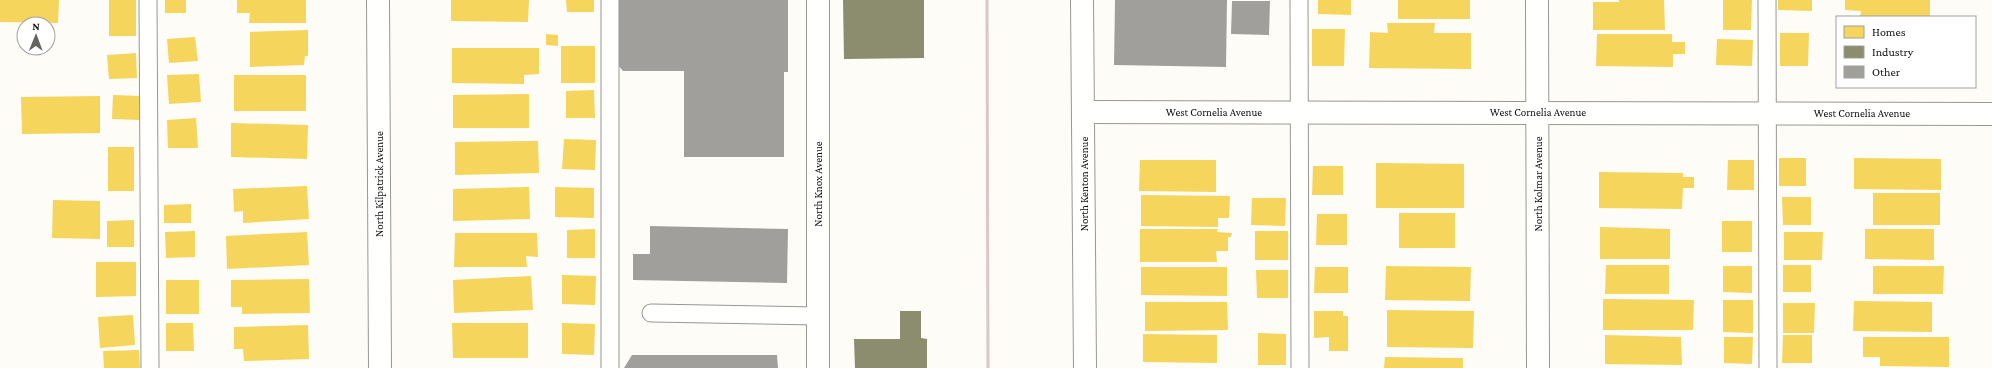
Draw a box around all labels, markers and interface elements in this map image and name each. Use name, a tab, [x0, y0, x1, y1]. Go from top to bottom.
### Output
north arrow	[16, 16, 56, 56]
legend	[1836, 16, 1976, 88]
text: N	[32, 20, 41, 32]
text: Homes	[1872, 25, 1906, 39]
text: Industry	[1872, 45, 1914, 59]
text: Other	[1872, 65, 1901, 79]
street label: West Cornelia Avenue	[1166, 106, 1262, 118]
street label: West Cornelia Avenue	[1490, 106, 1586, 118]
street label: West Cornelia Avenue	[1814, 107, 1910, 119]
street label: North Kilpatrick Avenue	[373, 131, 386, 237]
street label: North Kolmar Avenue	[1532, 136, 1544, 231]
street label: North Kenton Avenue	[1078, 137, 1090, 231]
street label: North Knox Avenue	[812, 141, 824, 227]

